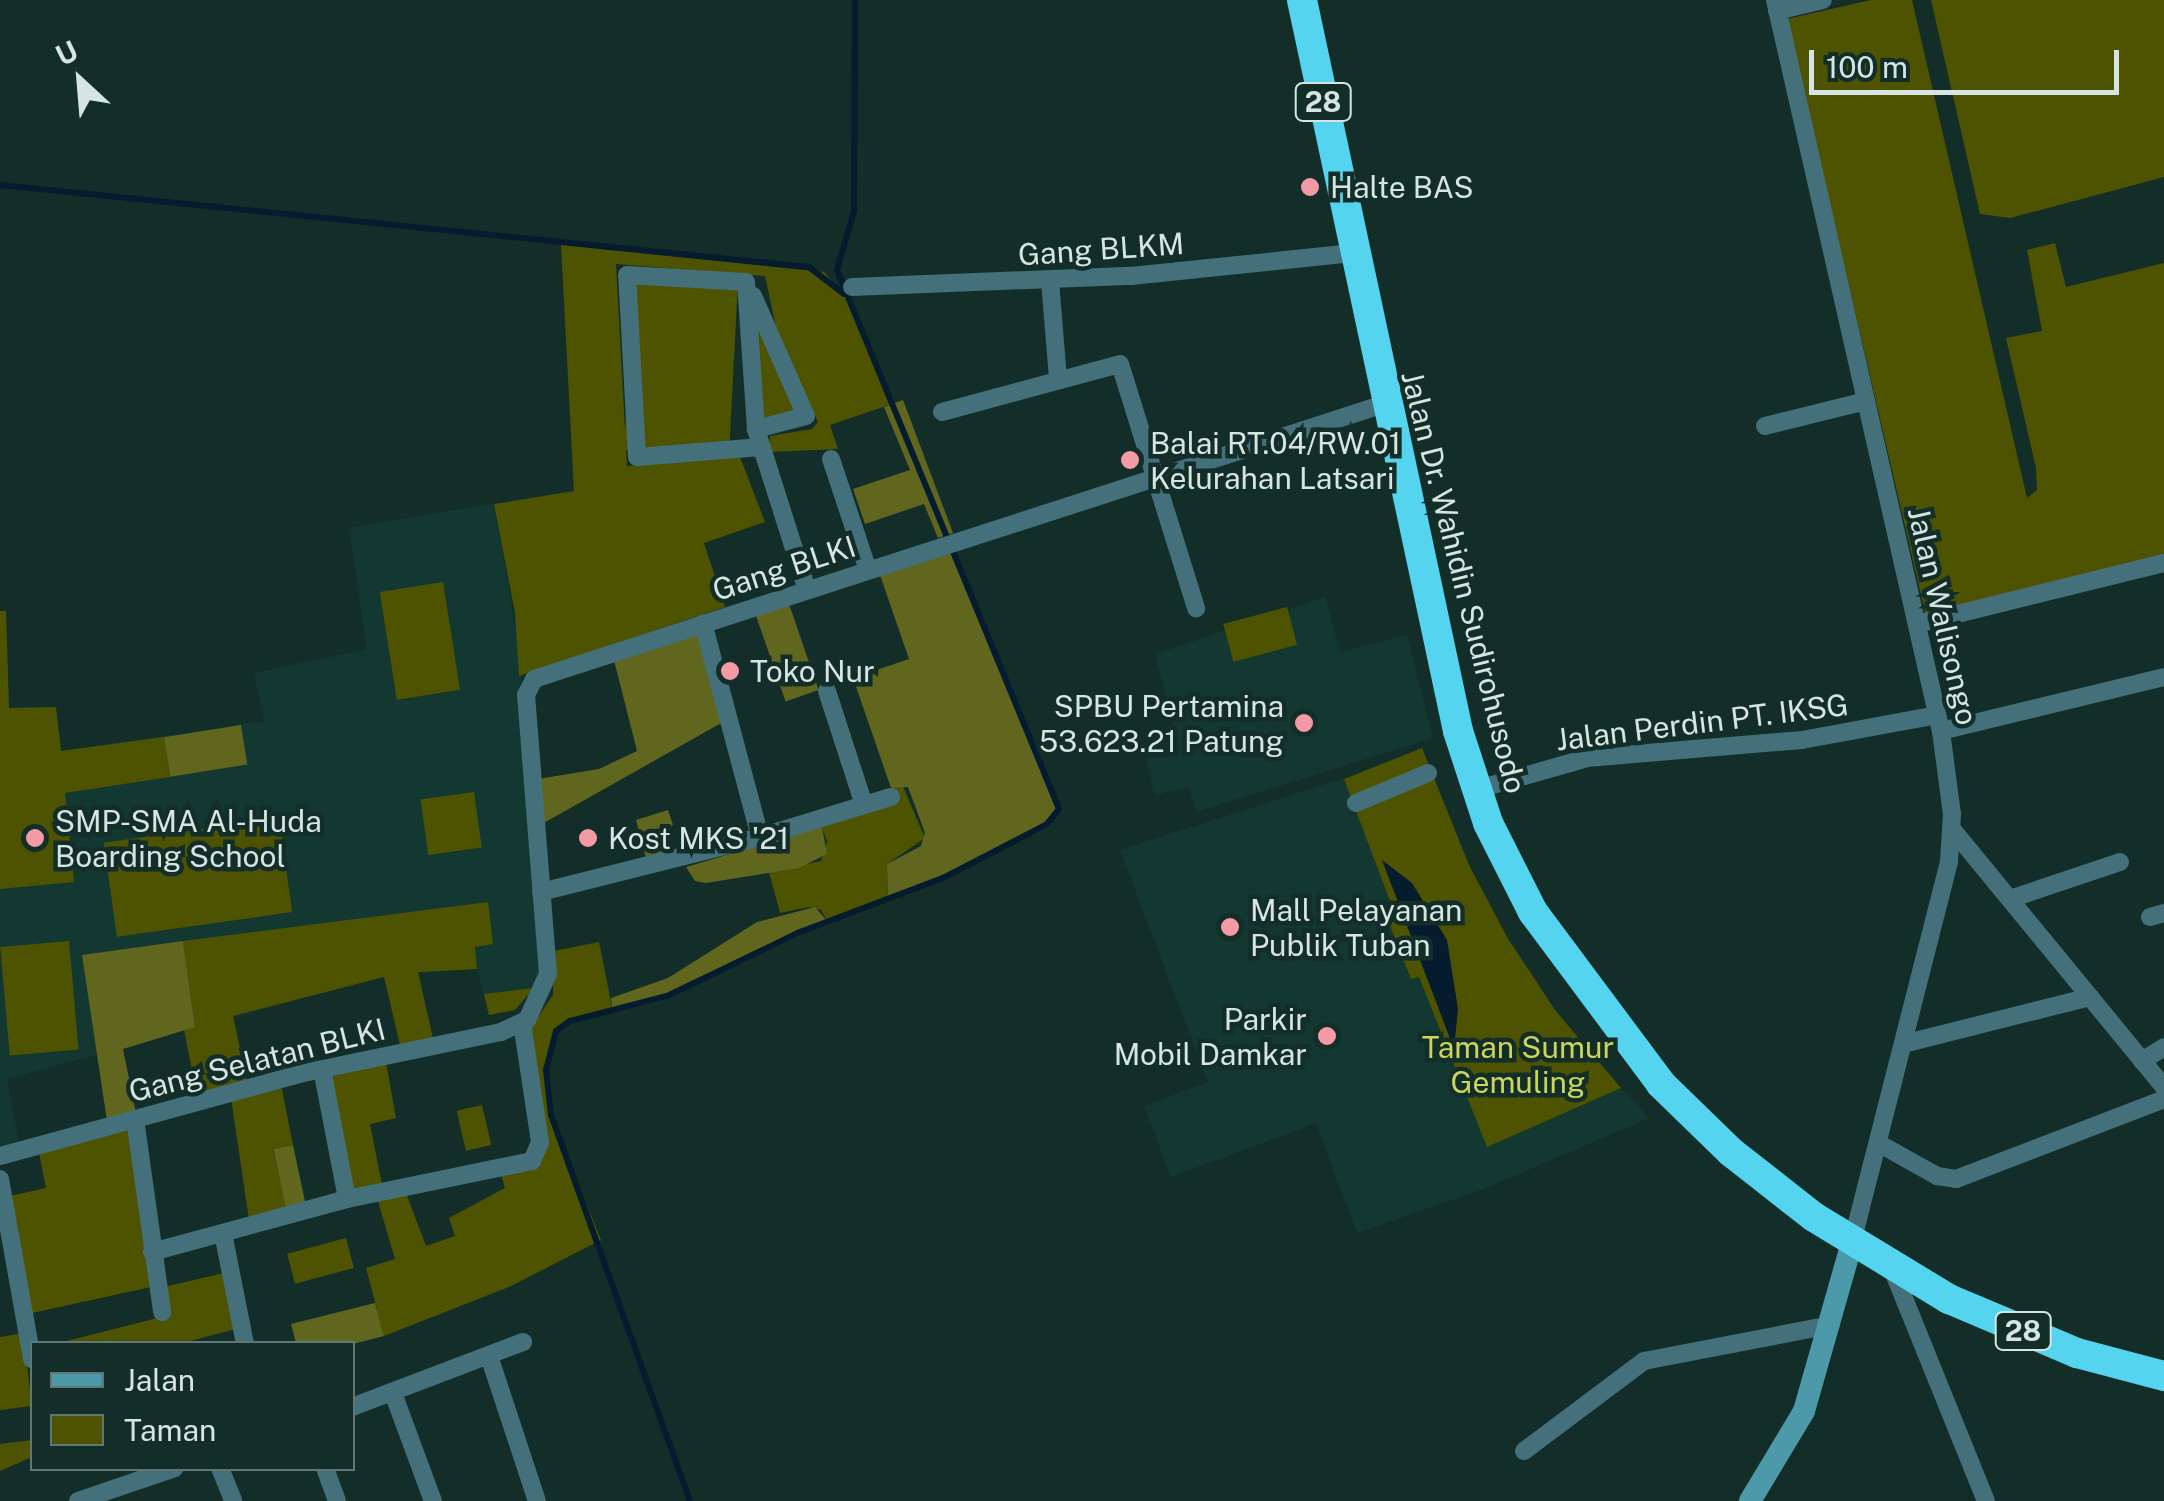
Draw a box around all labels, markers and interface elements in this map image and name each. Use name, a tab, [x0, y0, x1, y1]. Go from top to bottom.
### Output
north arrow	[30, 30, 130, 130]
scale bar	[1814, 30, 2124, 92]
text: U	[50, 33, 83, 72]
text: 100 m	[1826, 49, 1908, 85]
road number: 28	[1293, 79, 1353, 125]
place label: Halte BAS	[1330, 169, 1474, 205]
marker: Halte BAS	[1299, 176, 1321, 198]
street label: Gang BLKM	[1017, 225, 1185, 273]
street label: Jalan Dr. Wahidin Sudirohusodo	[1394, 367, 1534, 797]
place label: Balai RT.04/RW.01 Kelurahan Latsari	[1150, 425, 1401, 496]
marker: Balai RT.04/RW.01 Kelurahan Latsari	[1119, 449, 1141, 471]
street label: Jalan Walisongo	[1900, 503, 1986, 729]
street label: Gang BLKI	[708, 528, 860, 608]
place label: Toko Nur	[750, 653, 875, 689]
marker: Toko Nur	[719, 660, 741, 682]
street label: Jalan Perdin PT. IKSG	[1554, 686, 1850, 758]
place label: SPBU Pertamina 53.623.21 Patung	[1039, 688, 1284, 758]
marker: SPBU Pertamina 53.623.21 Patung	[1293, 712, 1315, 734]
place label: SMP-SMA Al-Huda Boarding School	[55, 803, 322, 874]
place label: Kost MKS '21	[608, 820, 789, 856]
marker: SMP-SMA Al-Huda Boarding School	[24, 827, 46, 849]
marker: Kost MKS '21	[577, 827, 599, 849]
place label: Mall Pelayanan Publik Tuban	[1250, 892, 1462, 962]
marker: Mall Pelayanan Publik Tuban	[1219, 916, 1241, 938]
place label: Parkir Mobil Damkar	[1114, 1001, 1307, 1072]
street label: Gang Selatan BLKI	[125, 1011, 389, 1109]
marker: Parkir Mobil Damkar	[1316, 1025, 1338, 1047]
park label: Taman Sumur Gemuling	[1422, 1029, 1614, 1100]
road number: 28	[1993, 1308, 2053, 1354]
legend	[30, 1341, 355, 1471]
text: Jalan	[124, 1362, 195, 1398]
text: Taman	[124, 1412, 216, 1448]

